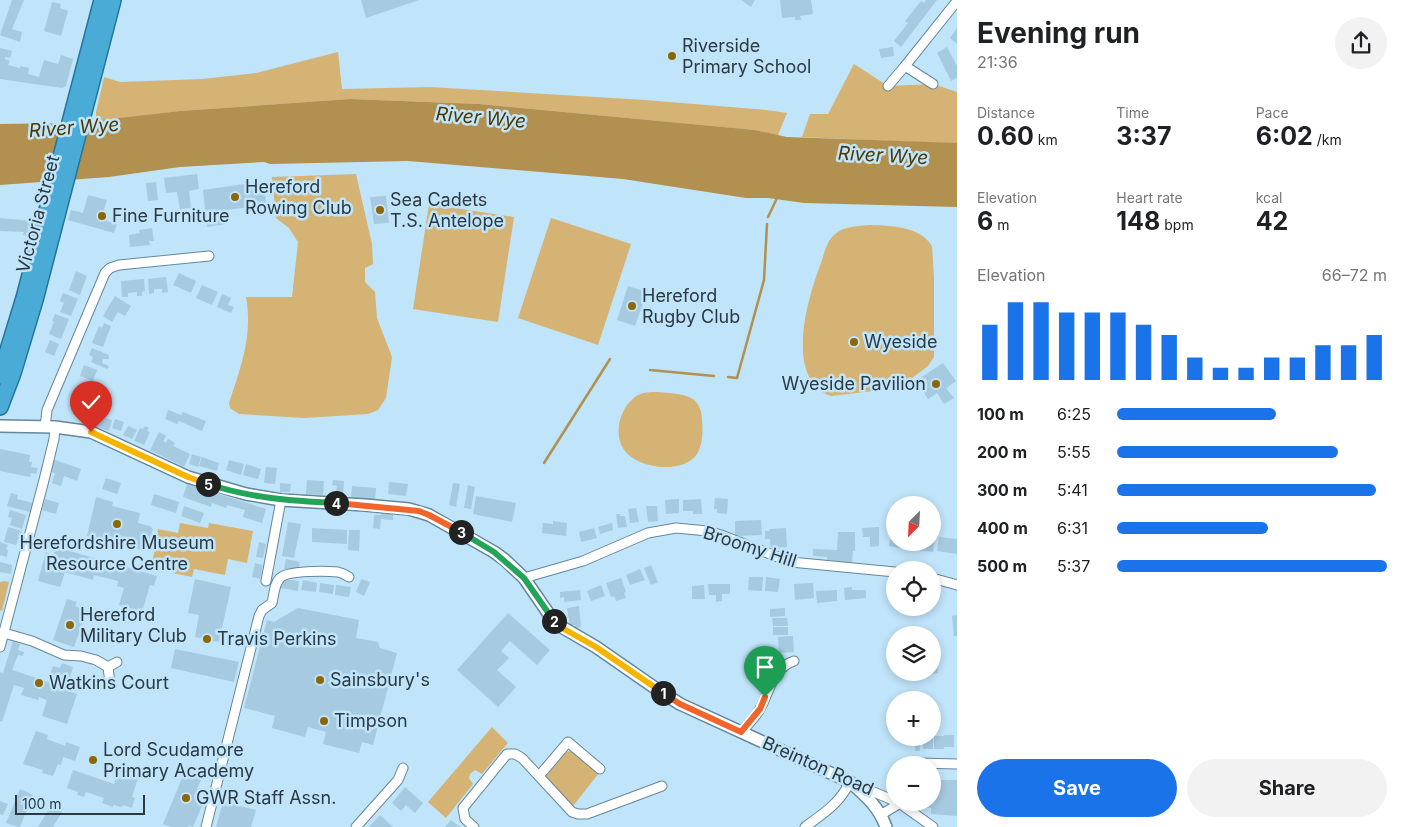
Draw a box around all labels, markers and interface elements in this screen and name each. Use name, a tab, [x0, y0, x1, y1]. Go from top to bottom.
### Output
text: Evening run	[977, 16, 1140, 50]
button: share	[1335, 17, 1387, 69]
place label: Riverside Primary School	[682, 35, 811, 77]
marker: Riverside Primary School	[666, 50, 678, 62]
text: 21:36	[977, 52, 1018, 72]
water label: River Wye	[435, 102, 527, 133]
text: Distance	[977, 104, 1035, 121]
text: Time	[1116, 104, 1149, 121]
text: Pace	[1256, 104, 1289, 121]
water label: River Wye	[28, 113, 120, 142]
text: 0.60	[977, 121, 1034, 151]
text: 3:37	[1116, 121, 1172, 151]
text: 6:02	[1256, 121, 1313, 151]
text: km	[1034, 131, 1058, 148]
text: /km	[1313, 131, 1342, 148]
water label: River Wye	[837, 142, 929, 169]
street label: Victoria Street	[12, 153, 63, 275]
place label: Hereford Rowing Club	[245, 176, 352, 218]
place label: Sea Cadets T.S. Antelope	[390, 189, 504, 231]
text: Elevation	[977, 189, 1037, 206]
text: Heart rate	[1116, 189, 1183, 206]
text: kcal	[1256, 189, 1282, 206]
marker: Hereford Rowing Club	[229, 191, 241, 203]
marker: Sea Cadets T.S. Antelope	[374, 204, 386, 216]
place label: Fine Furniture	[112, 205, 229, 226]
text: 6	[977, 206, 993, 236]
text: 148	[1116, 206, 1160, 236]
text: 42	[1256, 206, 1288, 236]
marker: Fine Furniture	[96, 210, 108, 222]
text: m	[993, 216, 1009, 233]
text: bpm	[1160, 216, 1194, 233]
text: Elevation	[977, 265, 1046, 285]
text: 66–72 m	[1322, 265, 1387, 285]
place label: Hereford Rugby Club	[642, 285, 740, 327]
marker: Hereford Rugby Club	[626, 300, 638, 312]
place label: Wyeside	[864, 331, 937, 352]
marker: Wyeside	[848, 336, 860, 348]
place label: Wyeside Pavilion	[782, 373, 926, 394]
marker: Wyeside Pavilion	[930, 378, 942, 390]
pin	[70, 381, 112, 432]
icon: check	[77, 388, 105, 416]
text: 100 m	[977, 404, 1024, 424]
text: 6:25	[1057, 404, 1091, 424]
text: 200 m	[977, 442, 1027, 462]
text: 5:55	[1057, 442, 1091, 462]
pin: 5	[196, 472, 220, 496]
text: 5	[204, 476, 213, 493]
text: 300 m	[977, 480, 1027, 500]
text: 5:41	[1057, 480, 1088, 500]
pin: 4	[324, 490, 348, 516]
text: 4	[332, 495, 341, 512]
north arrow	[886, 496, 941, 551]
map controls	[886, 496, 941, 811]
marker: Herefordshire Museum Resource Centre	[111, 518, 123, 530]
text: 400 m	[977, 518, 1028, 538]
text: 6:31	[1057, 518, 1088, 538]
pin: 3	[448, 520, 474, 544]
street label: Broomy Hill	[701, 522, 800, 571]
text: 3	[457, 524, 466, 541]
place label: Herefordshire Museum Resource Centre	[19, 532, 215, 574]
text: 500 m	[977, 556, 1027, 576]
text: 5:37	[1057, 556, 1090, 576]
button: locate	[886, 561, 941, 616]
place label: Hereford Military Club	[80, 604, 187, 646]
pin: 2	[542, 608, 566, 634]
text: 2	[550, 613, 559, 630]
marker: Hereford Military Club	[64, 619, 76, 631]
button: layers	[886, 626, 941, 681]
place label: Travis Perkins	[217, 628, 337, 649]
marker: Travis Perkins	[201, 633, 213, 645]
pin	[744, 646, 786, 697]
icon: arrive	[751, 653, 779, 681]
place label: Sainsbury's	[330, 669, 430, 690]
place label: Watkins Court	[49, 672, 169, 693]
marker: Sainsbury's	[314, 674, 326, 686]
marker: Watkins Court	[33, 677, 45, 689]
pin: 1	[650, 680, 676, 706]
text: 1	[660, 685, 667, 702]
button: +	[886, 691, 941, 746]
place label: Timpson	[334, 710, 408, 731]
marker: Timpson	[318, 715, 330, 727]
street label: Breinton Road	[759, 732, 877, 799]
place label: Lord Scudamore Primary Academy	[103, 739, 254, 781]
marker: Lord Scudamore Primary Academy	[87, 754, 99, 766]
button: −	[886, 756, 941, 811]
button: Save	[977, 759, 1177, 817]
button: Share	[1187, 759, 1387, 817]
place label: GWR Staff Assn.	[196, 787, 336, 808]
scale bar	[15, 792, 145, 815]
marker: GWR Staff Assn.	[180, 792, 192, 804]
text: 100 m	[22, 795, 62, 812]

